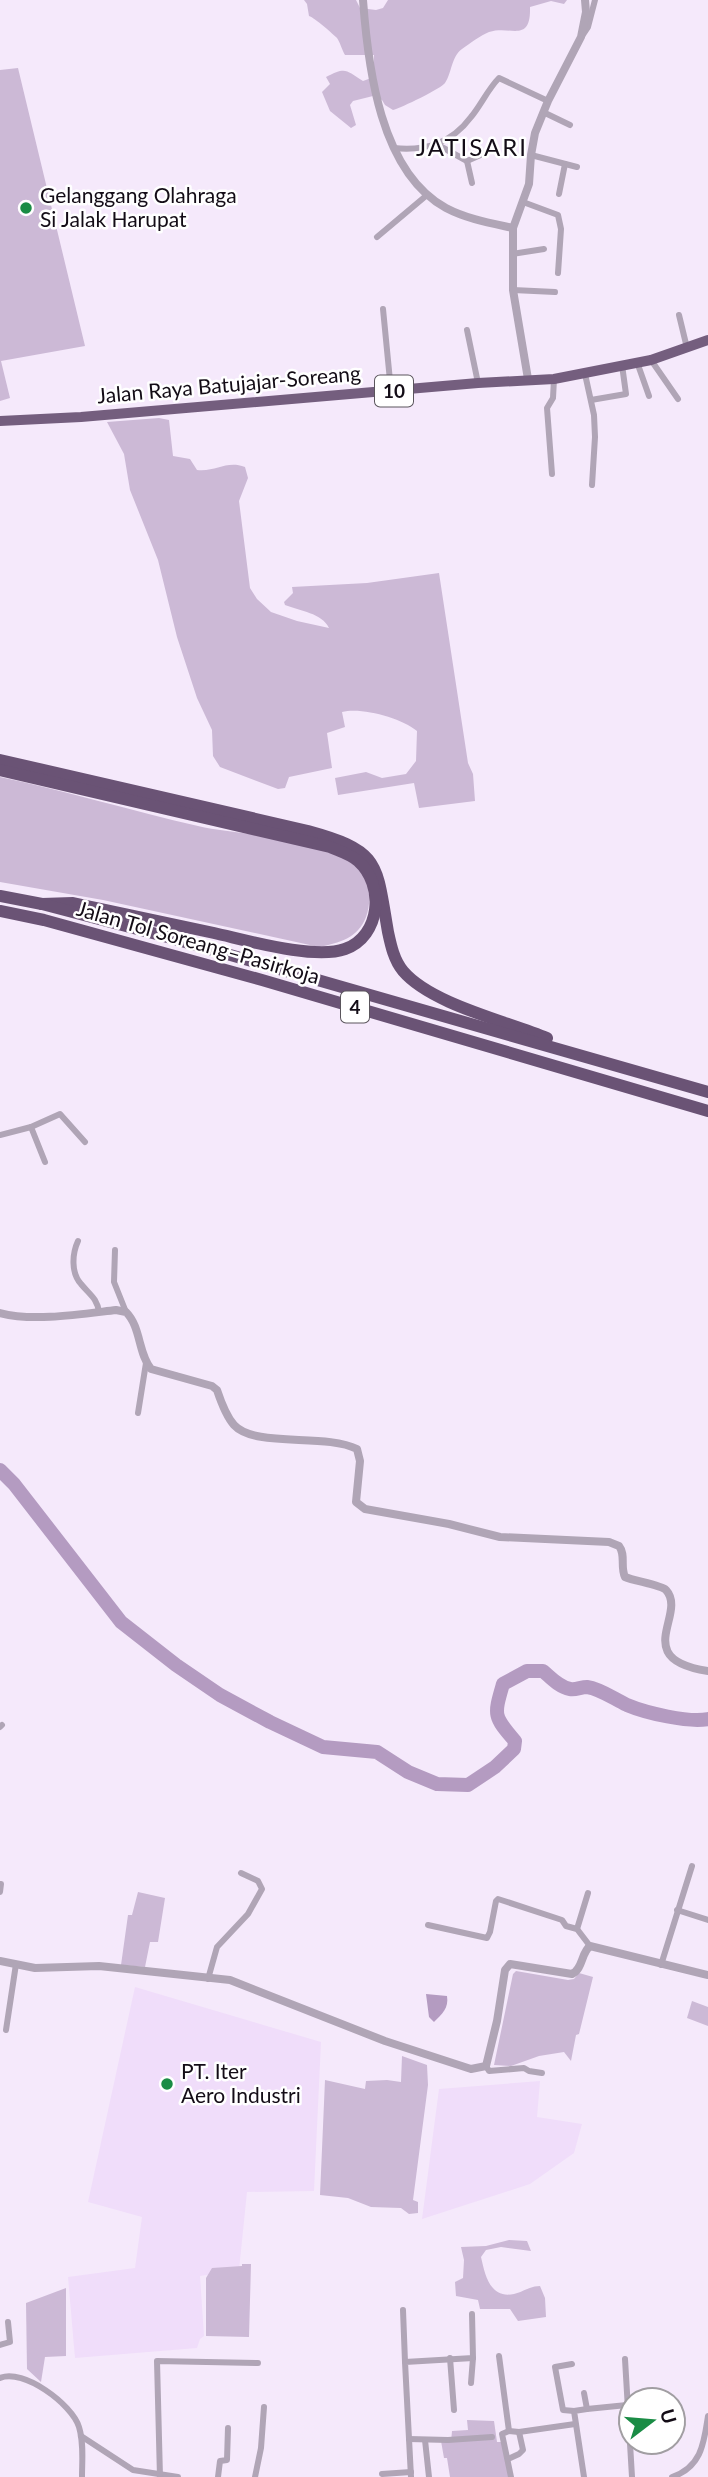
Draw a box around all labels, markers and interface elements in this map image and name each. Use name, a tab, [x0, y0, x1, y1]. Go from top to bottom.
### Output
district label: JATISARI	[416, 132, 528, 161]
place label: Gelanggang Olahraga Si Jalak Harupat	[40, 182, 237, 231]
marker: Gelanggang Olahraga Si Jalak Harupat	[18, 200, 34, 216]
street label: Jalan Raya Batujajar-Soreang	[96, 360, 362, 407]
road number: 10	[375, 376, 413, 406]
street label: Jalan Tol Soreang–Pasirkoja	[74, 895, 323, 988]
road number: 4	[341, 992, 369, 1023]
place label: PT. Iter Aero Industri	[181, 2058, 301, 2107]
marker: PT. Iter Aero Industri	[159, 2076, 175, 2092]
north arrow	[617, 2386, 687, 2456]
text: U	[656, 2406, 682, 2426]

